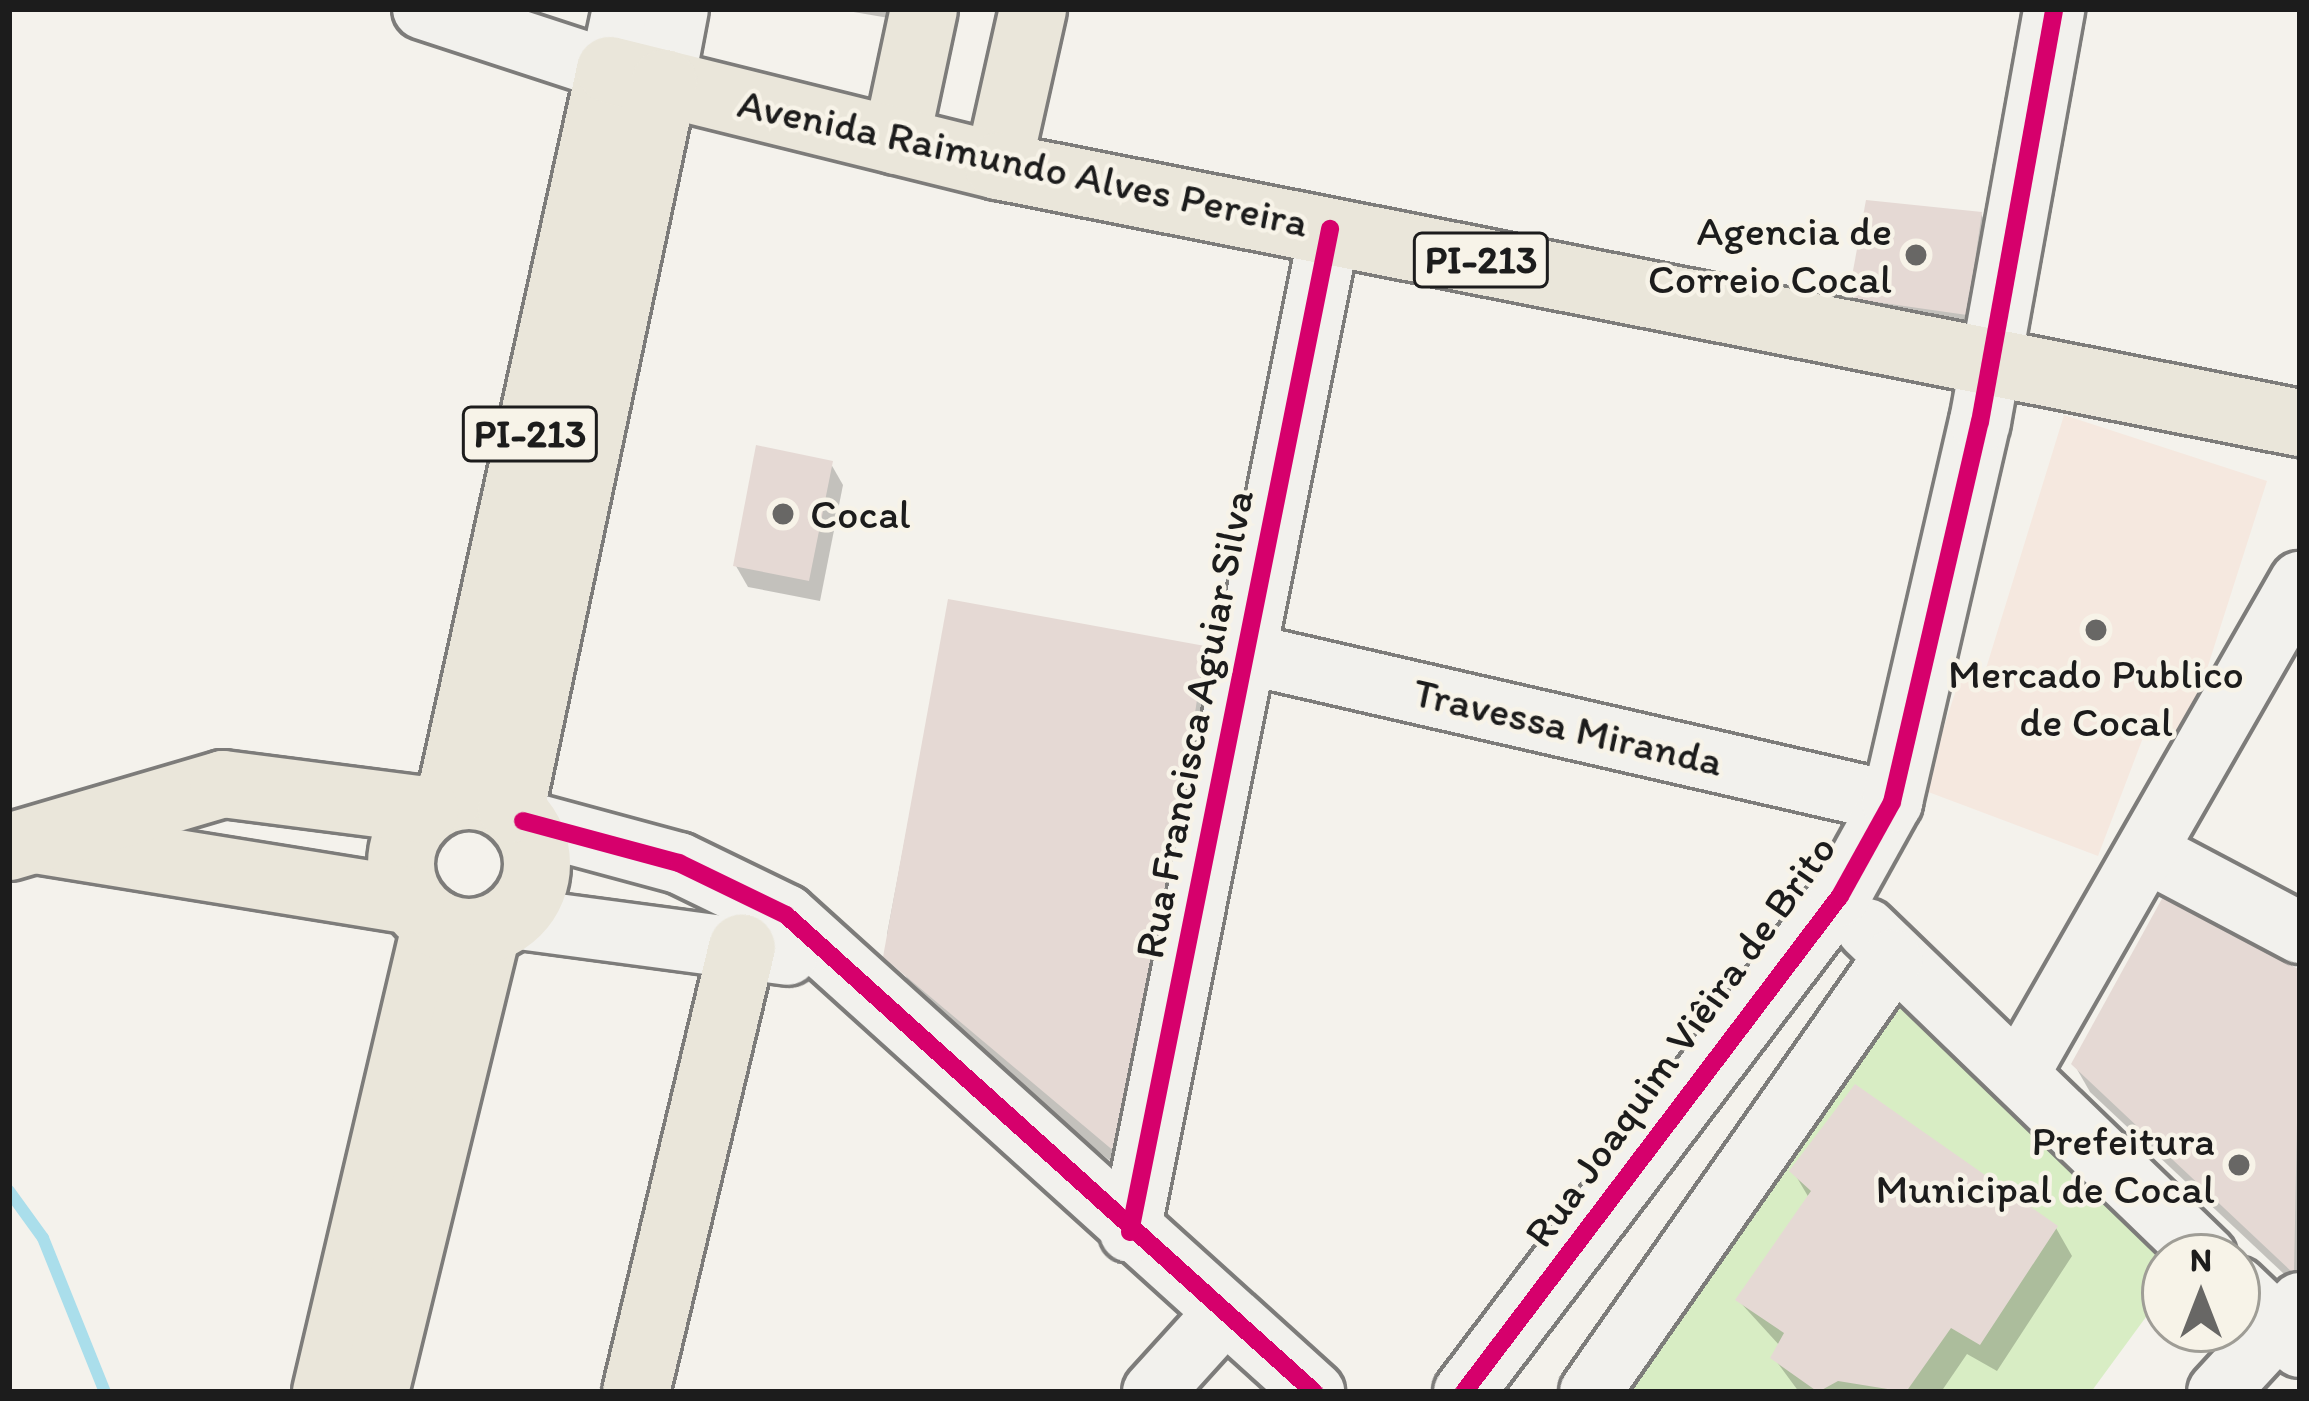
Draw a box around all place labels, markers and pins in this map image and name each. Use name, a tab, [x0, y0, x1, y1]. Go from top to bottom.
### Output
place label: Agencia de Correio Cocal	[1649, 206, 1892, 304]
marker: Agencia de Correio Cocal	[1903, 242, 1929, 268]
place label: Cocal	[810, 489, 911, 539]
marker: Cocal	[767, 498, 799, 530]
marker: Mercado Publico de Cocal	[2083, 617, 2109, 643]
place label: Mercado Publico de Cocal	[1948, 649, 2244, 748]
place label: Prefeitura Municipal de Cocal	[1876, 1116, 2215, 1214]
marker: Prefeitura Municipal de Cocal	[2226, 1152, 2252, 1178]

